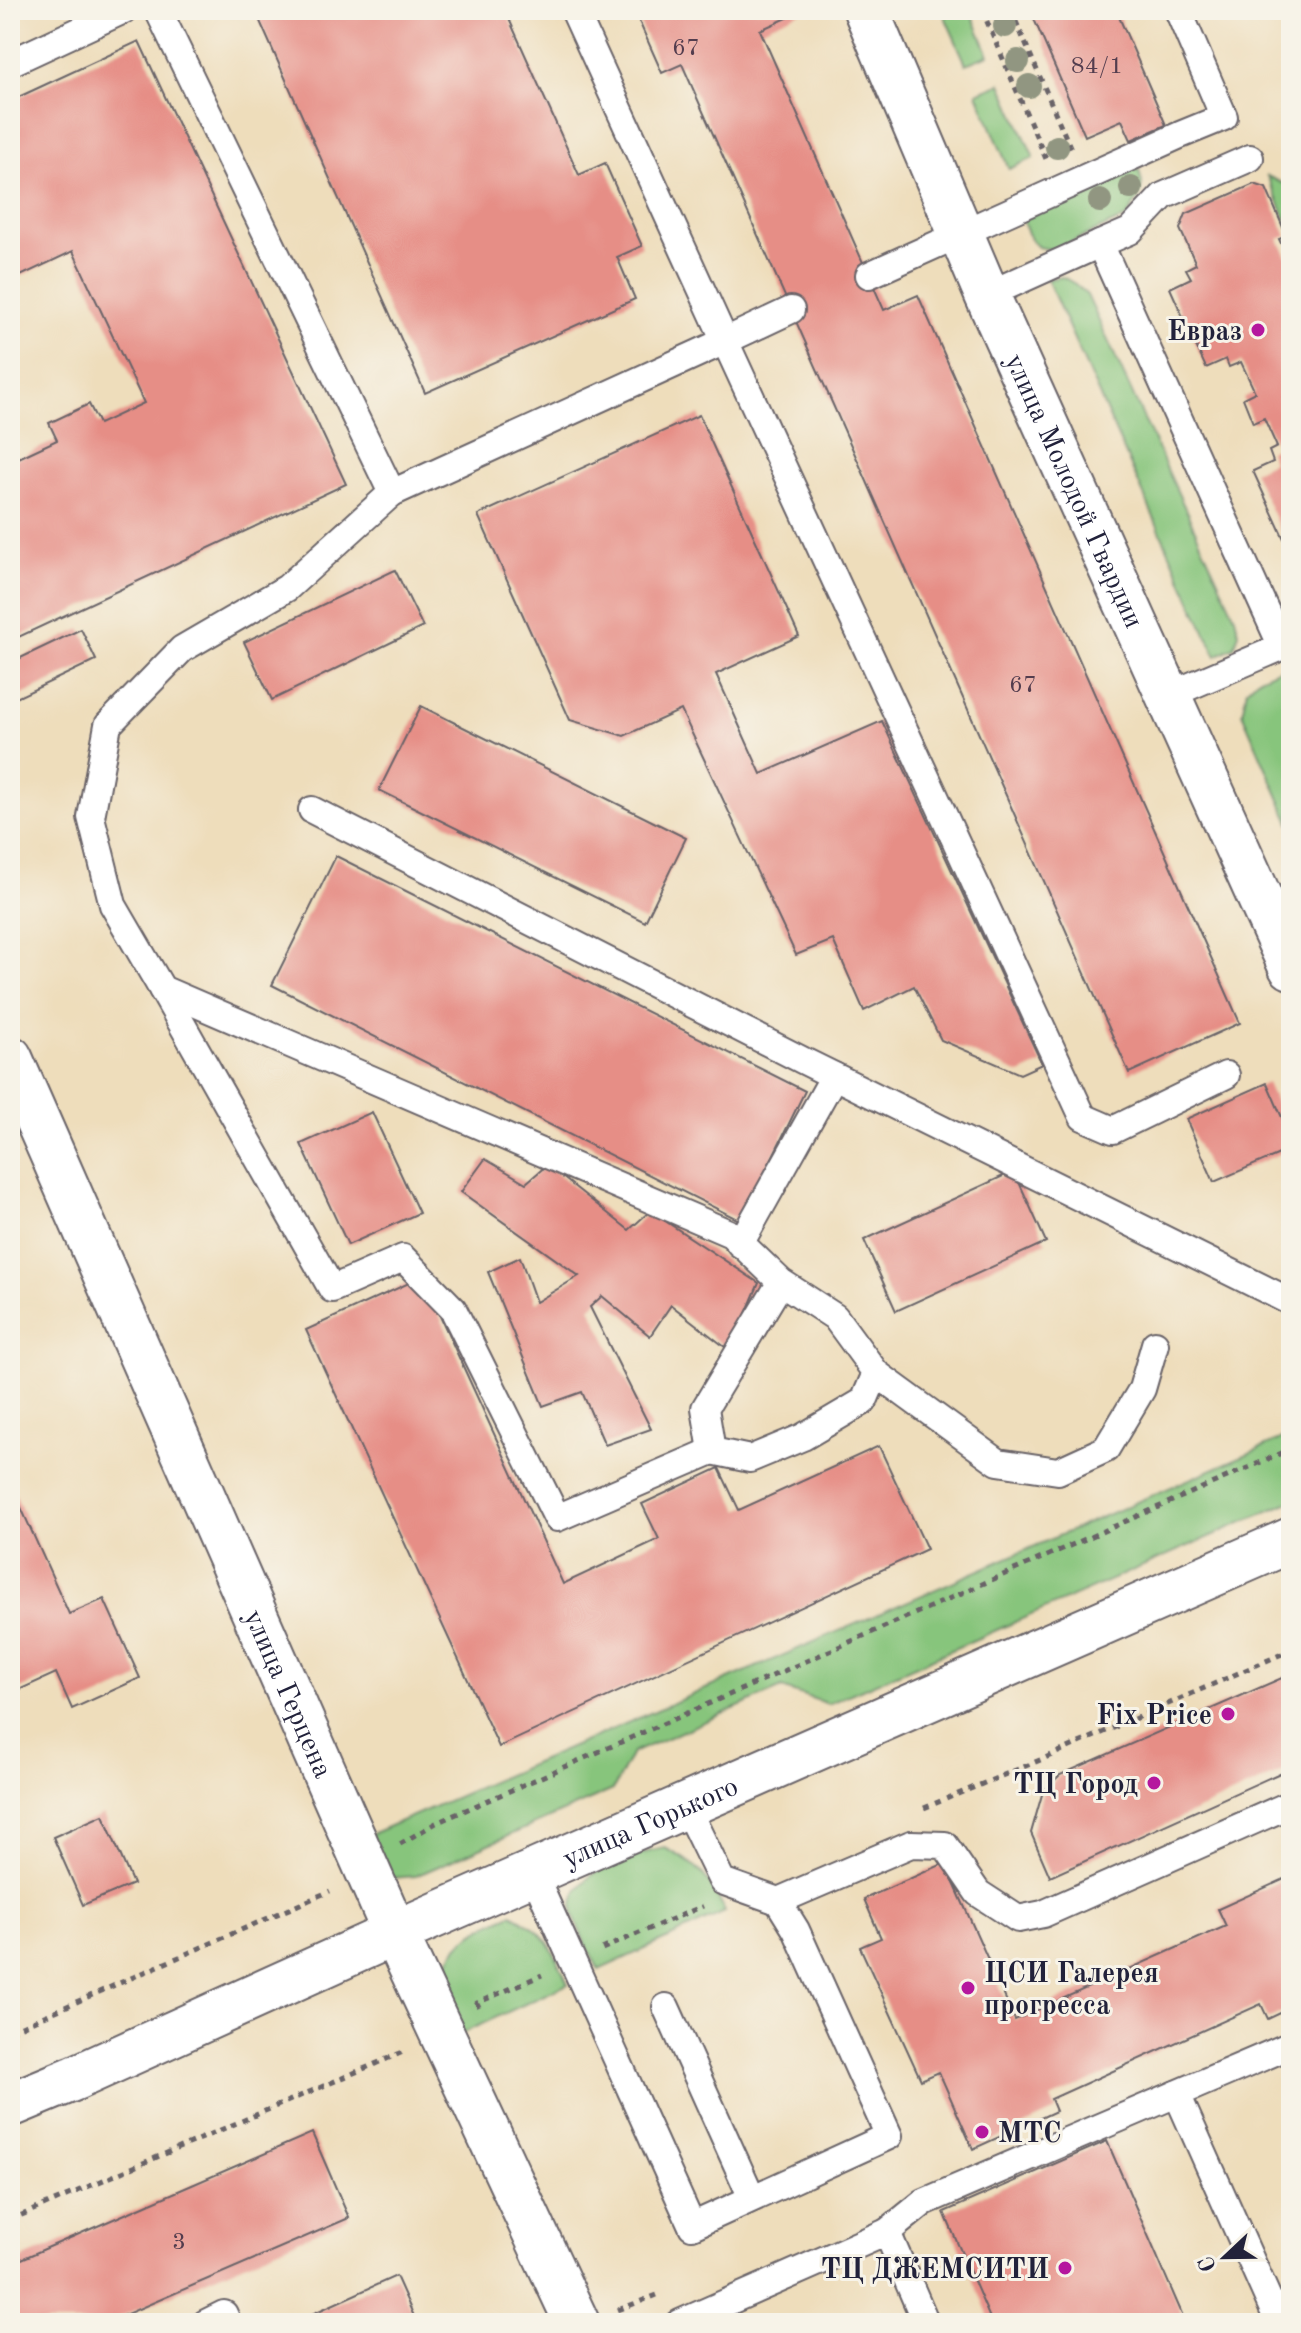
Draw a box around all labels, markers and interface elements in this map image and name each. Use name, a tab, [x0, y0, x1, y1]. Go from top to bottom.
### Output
house number: 67	[672, 37, 700, 61]
house number: 84/1	[1071, 55, 1123, 79]
place label: Евраз	[1167, 319, 1242, 347]
marker: Евраз	[1249, 321, 1267, 339]
street label: улица Молодой Гвардии	[998, 350, 1147, 633]
house number: 67	[1009, 674, 1037, 698]
street label: улица Герцена	[238, 1606, 336, 1783]
place label: Fix Price	[1096, 1703, 1212, 1731]
marker: Fix Price	[1219, 1705, 1237, 1723]
place label: ТЦ Город	[1013, 1772, 1138, 1800]
street label: улица Горького	[559, 1773, 743, 1875]
marker: ТЦ Город	[1145, 1774, 1163, 1792]
place label: ЦСИ Галерея прогресса	[984, 1960, 1159, 2021]
marker: ЦСИ Галерея прогресса	[959, 1979, 977, 1997]
place label: МТС	[998, 2120, 1061, 2149]
marker: МТС	[973, 2123, 991, 2141]
north arrow	[1185, 2217, 1265, 2297]
house number: 3	[172, 2231, 186, 2255]
text: С	[1195, 2253, 1221, 2275]
place label: ТЦ ДЖЕМСИТИ	[821, 2256, 1049, 2285]
marker: ТЦ ДЖЕМСИТИ	[1056, 2259, 1074, 2277]

